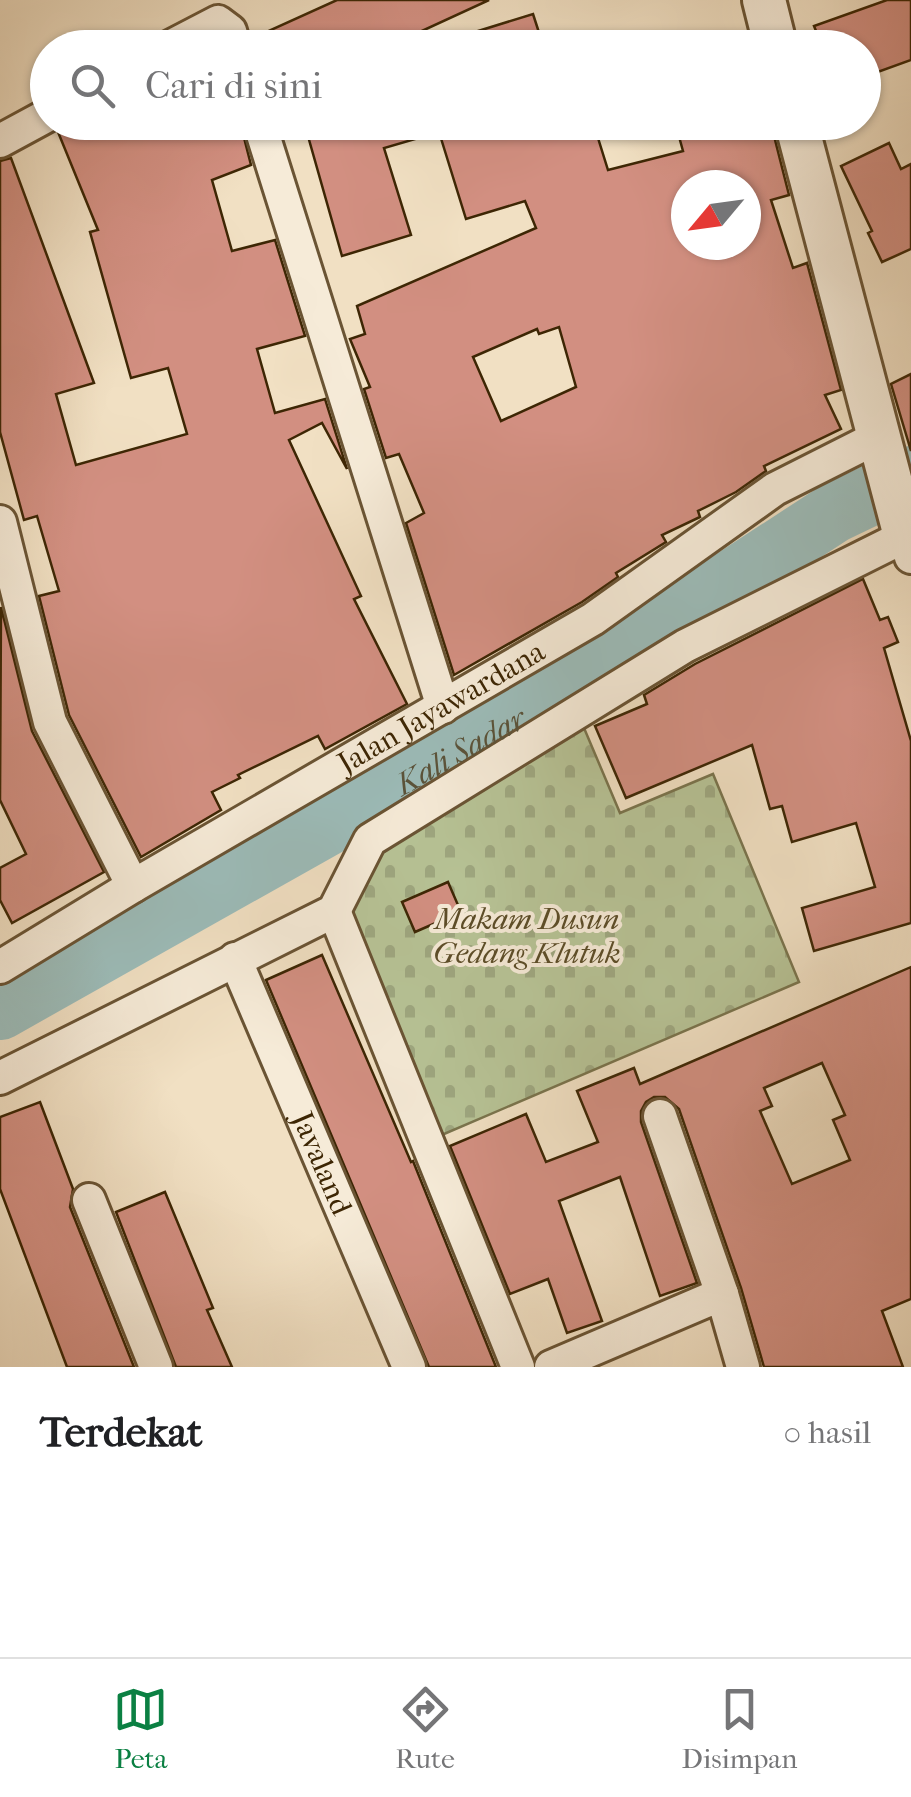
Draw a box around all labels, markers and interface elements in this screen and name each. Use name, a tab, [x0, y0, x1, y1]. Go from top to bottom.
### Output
search box	[30, 30, 881, 140]
icon: search	[65, 58, 120, 113]
text: Cari di sini	[145, 63, 322, 108]
north arrow	[671, 170, 761, 260]
street label: Jalan Jayawardana	[330, 633, 552, 782]
water label: Kali Sadar	[387, 698, 534, 803]
park label: Makam Dusun Gedang Klutuk	[433, 902, 621, 971]
street label: Javaland	[284, 1105, 360, 1221]
text: Terdekat	[40, 1408, 202, 1457]
text: 0 hasil	[784, 1414, 871, 1451]
tab: Peta	[113, 1682, 168, 1775]
tab: Rute	[395, 1682, 455, 1775]
tab: Disimpan	[682, 1682, 798, 1775]

